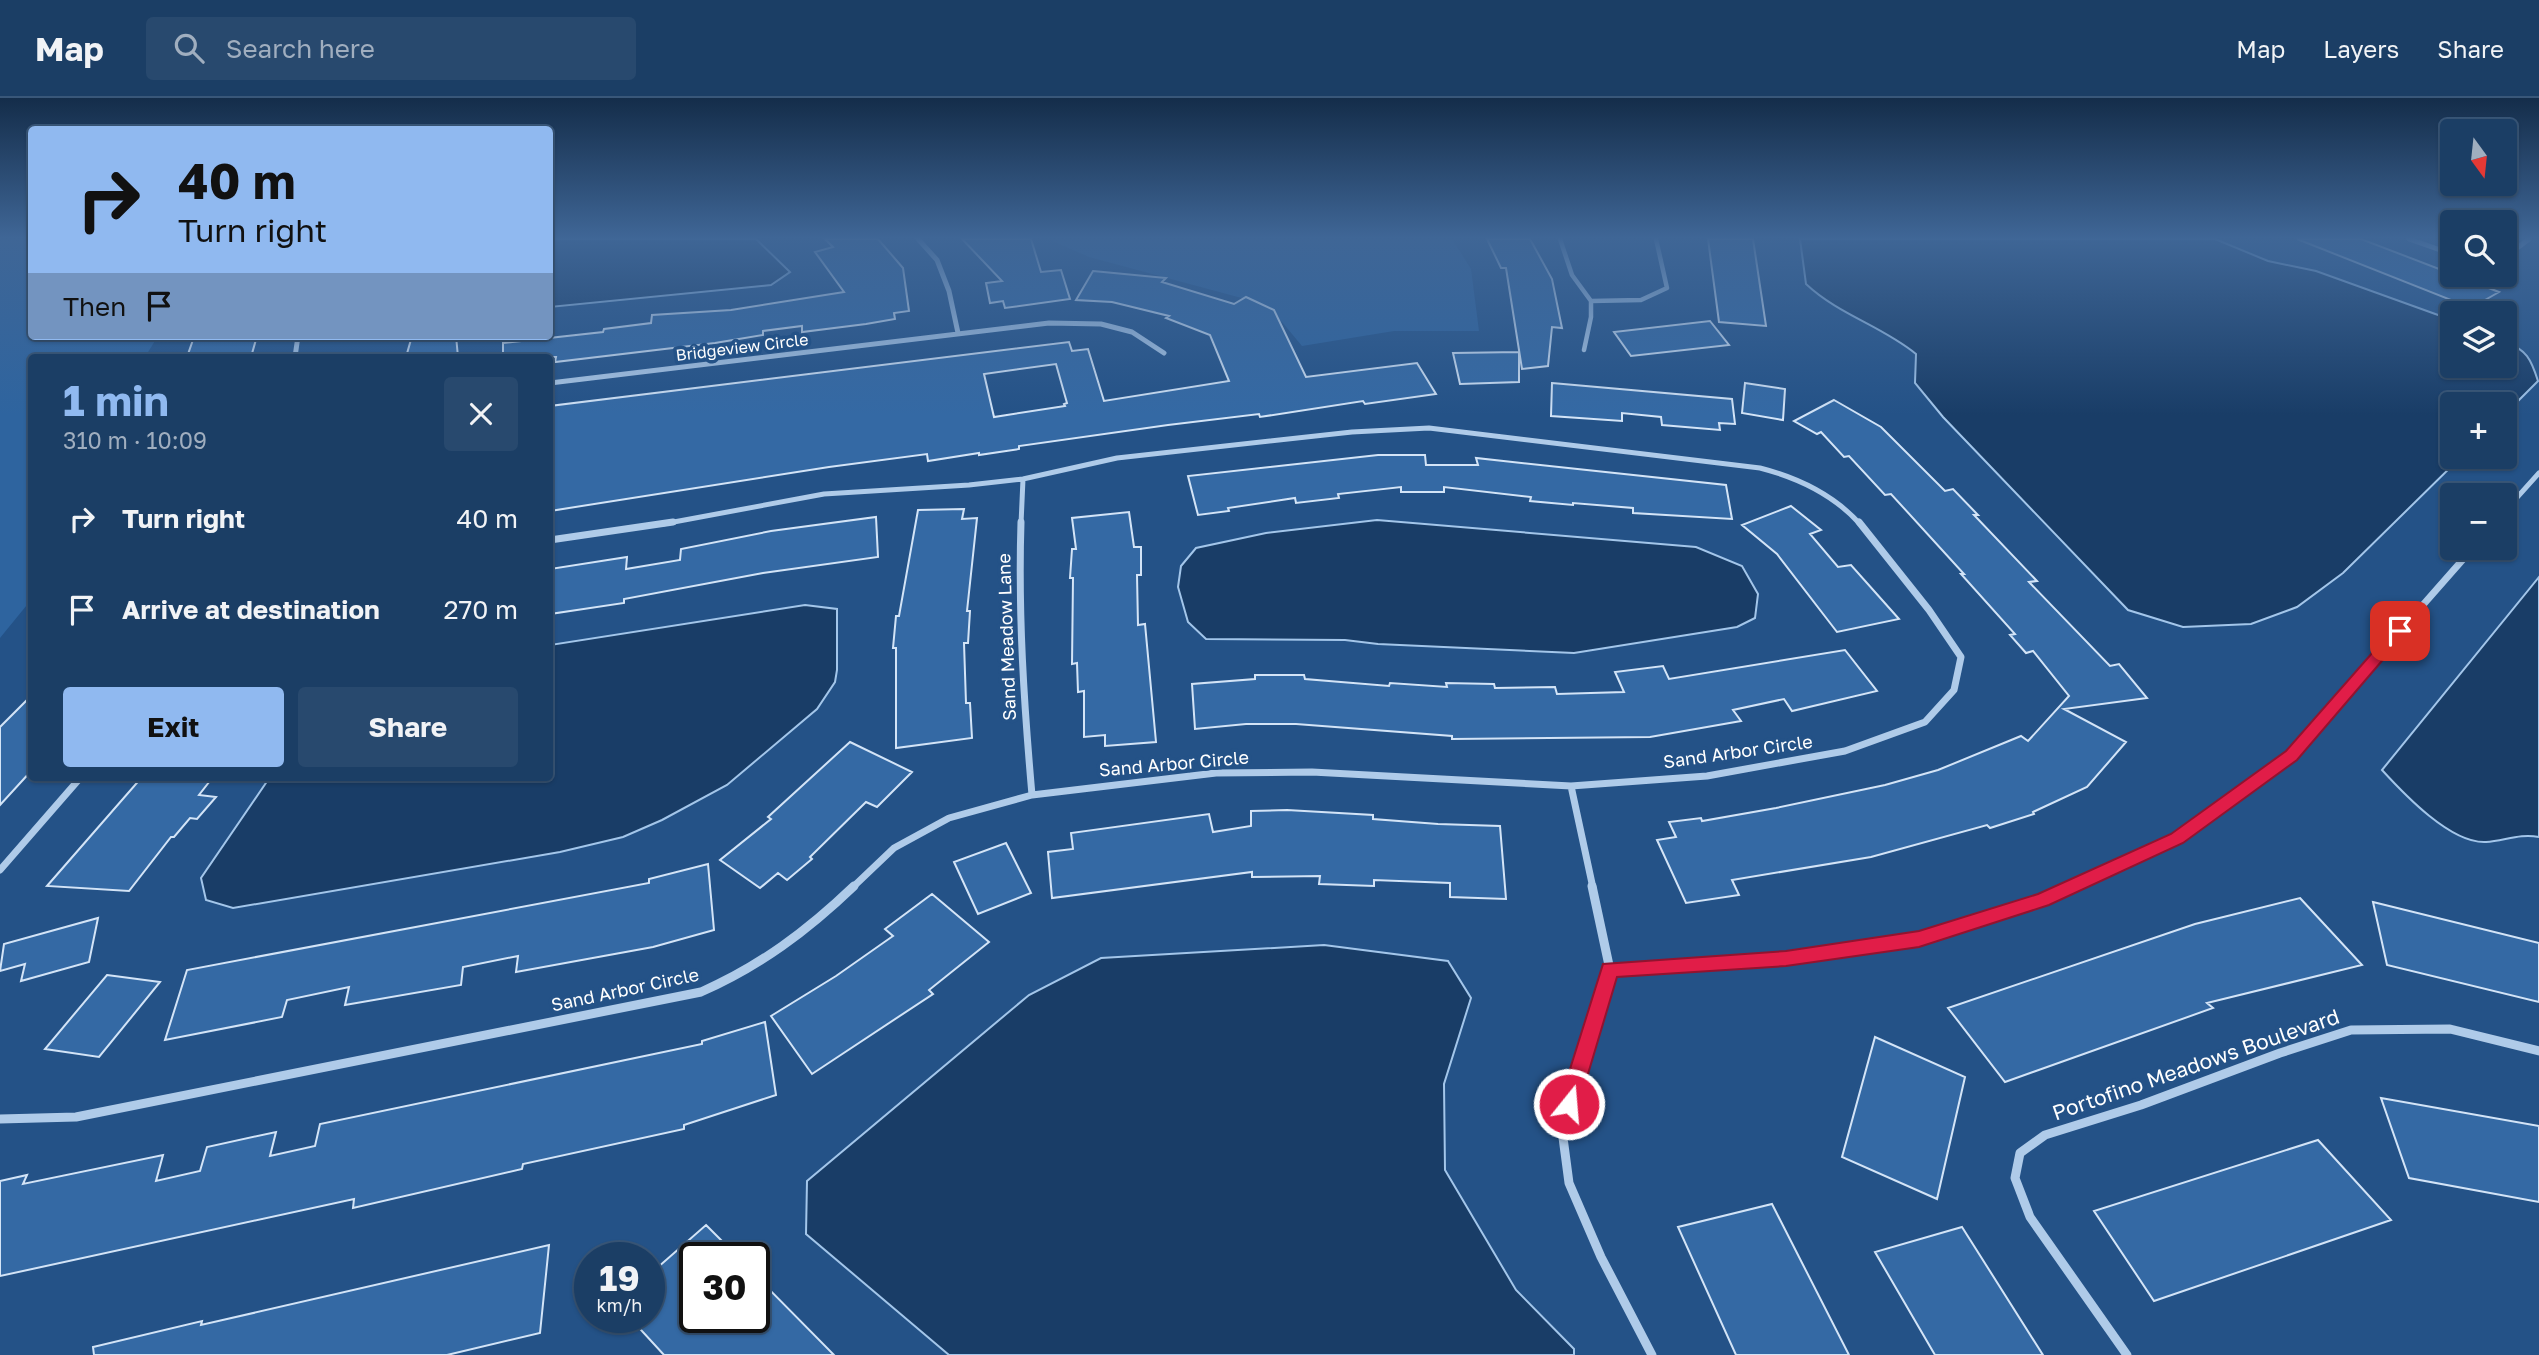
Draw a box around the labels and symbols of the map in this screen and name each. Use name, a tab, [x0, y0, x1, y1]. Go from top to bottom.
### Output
north arrow	[2440, 119, 2516, 196]
street label: Bridgeview Circle	[675, 329, 809, 365]
street label: Sand Meadow Lane	[992, 553, 1020, 721]
pin	[2370, 601, 2430, 661]
street label: Sand Arbor Circle	[1662, 730, 1814, 772]
street label: Sand Arbor Circle	[1098, 745, 1250, 781]
street label: Sand Arbor Circle	[549, 963, 701, 1015]
street label: Portofino Meadows Boulevard	[2049, 1003, 2343, 1125]
position arrow	[1532, 1067, 1606, 1141]
speed limit sign: 30	[679, 1242, 770, 1333]

